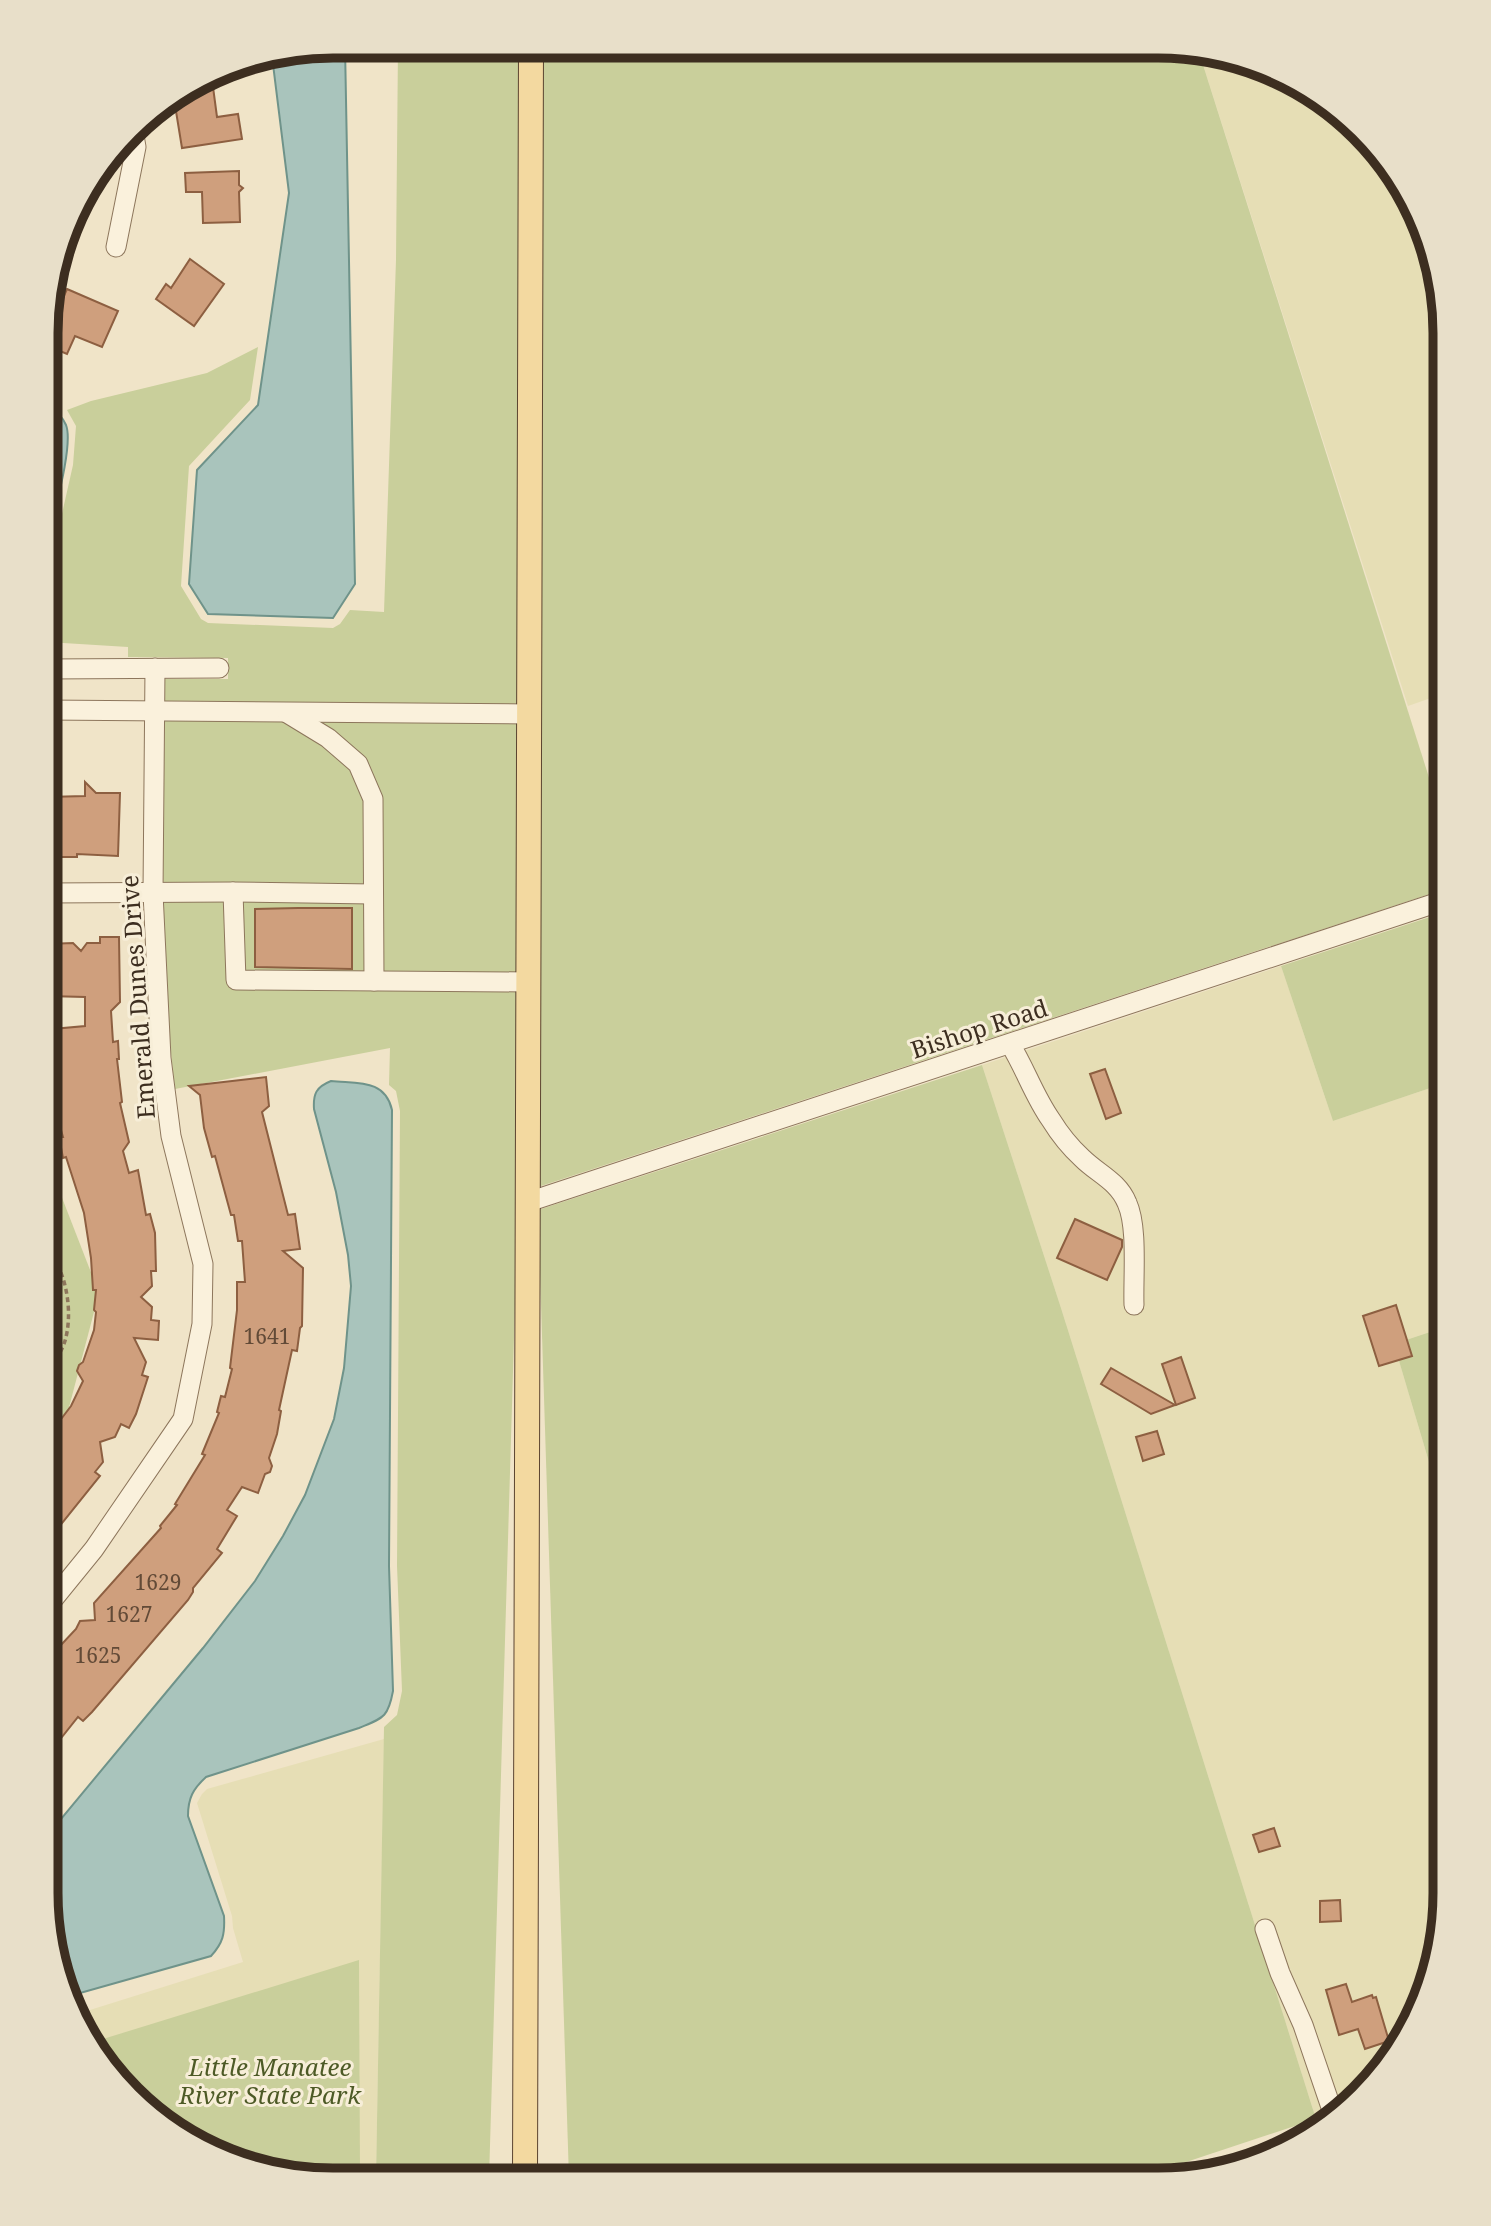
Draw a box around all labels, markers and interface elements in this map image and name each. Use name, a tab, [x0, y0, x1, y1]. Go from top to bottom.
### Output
street label: Emerald Dunes Drive	[112, 874, 162, 1120]
street label: Bishop Road	[906, 990, 1052, 1066]
house number: 1641	[244, 1322, 290, 1350]
house number: 1629	[135, 1568, 181, 1596]
house number: 1627	[106, 1600, 152, 1628]
house number: 1625	[75, 1641, 121, 1669]
park label: Little Manatee River State Park	[178, 2050, 362, 2111]

